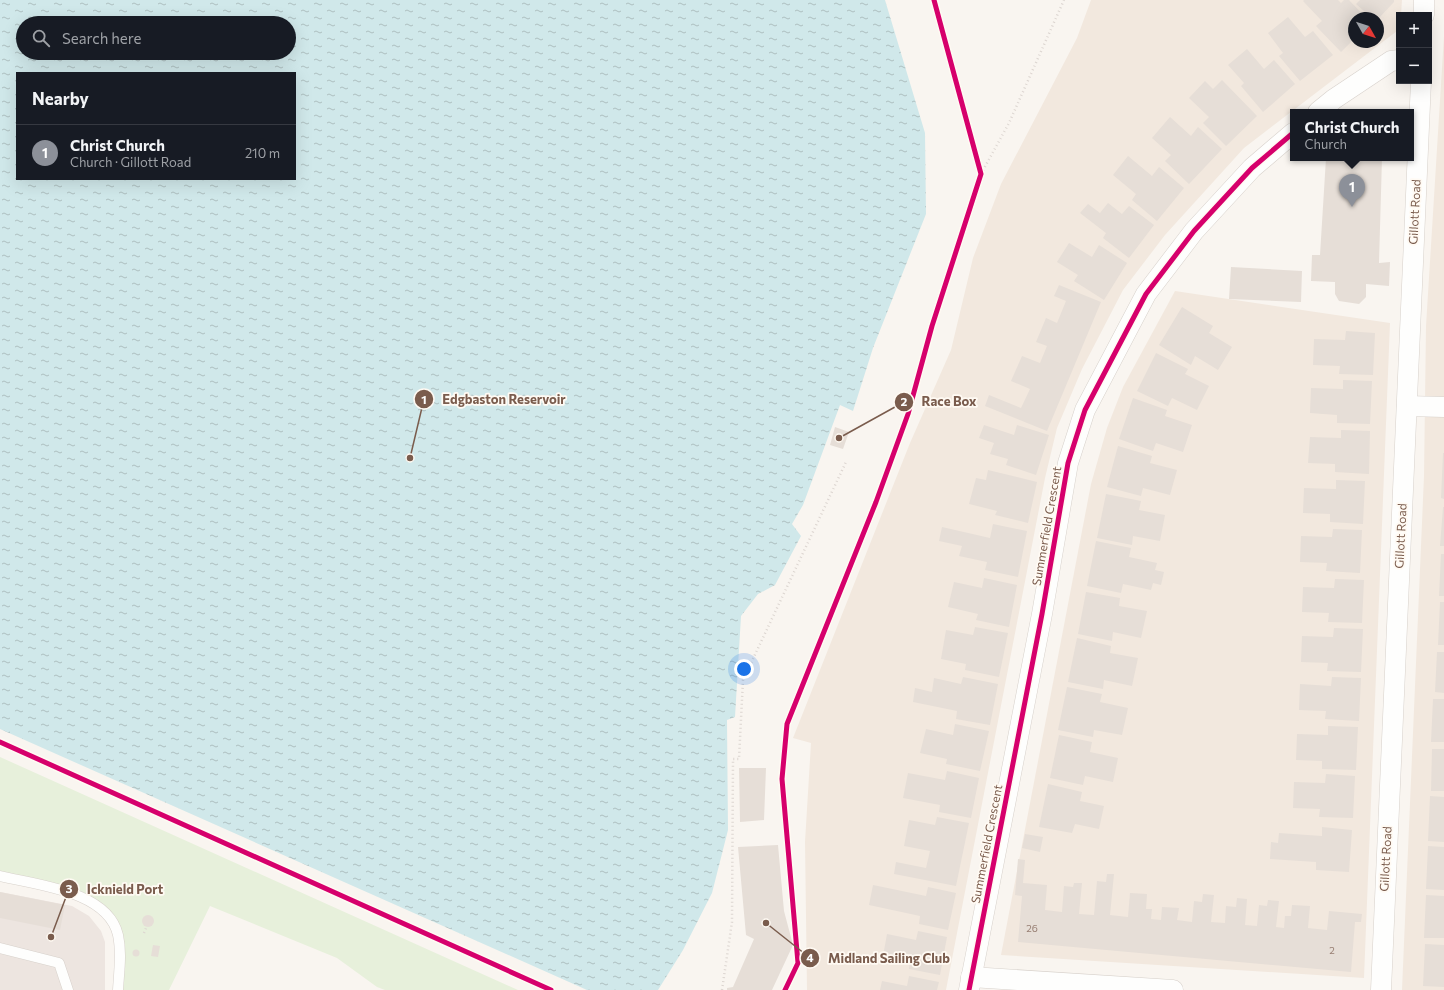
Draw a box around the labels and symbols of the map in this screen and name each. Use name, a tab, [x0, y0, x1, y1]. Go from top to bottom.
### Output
north arrow	[1348, 12, 1384, 48]
pin: 1	[1339, 174, 1365, 207]
street label: Gillott Road	[1405, 179, 1423, 245]
callout: Edgbaston Reservoir	[414, 387, 574, 412]
callout: Race Box	[894, 389, 984, 414]
text: Edgbaston Reservoir	[442, 391, 566, 407]
text: 1	[421, 392, 427, 406]
text: Race Box	[922, 393, 977, 409]
text: 2	[901, 394, 908, 408]
street label: Summerfield Crescent	[1029, 465, 1063, 587]
street label: Gillott Road	[1391, 503, 1409, 569]
your location	[734, 659, 754, 679]
street label: Summerfield Crescent	[968, 783, 1004, 904]
street label: Gillott Road	[1376, 826, 1394, 892]
callout: Icknield Port	[59, 877, 171, 902]
text: 3	[66, 881, 73, 895]
text: Icknield Port	[87, 881, 164, 897]
house number: 26	[1026, 922, 1038, 934]
house number: 2	[1329, 944, 1335, 956]
callout: Midland Sailing Club	[800, 946, 958, 971]
text: 4	[806, 950, 814, 964]
text: Midland Sailing Club	[828, 950, 950, 966]

